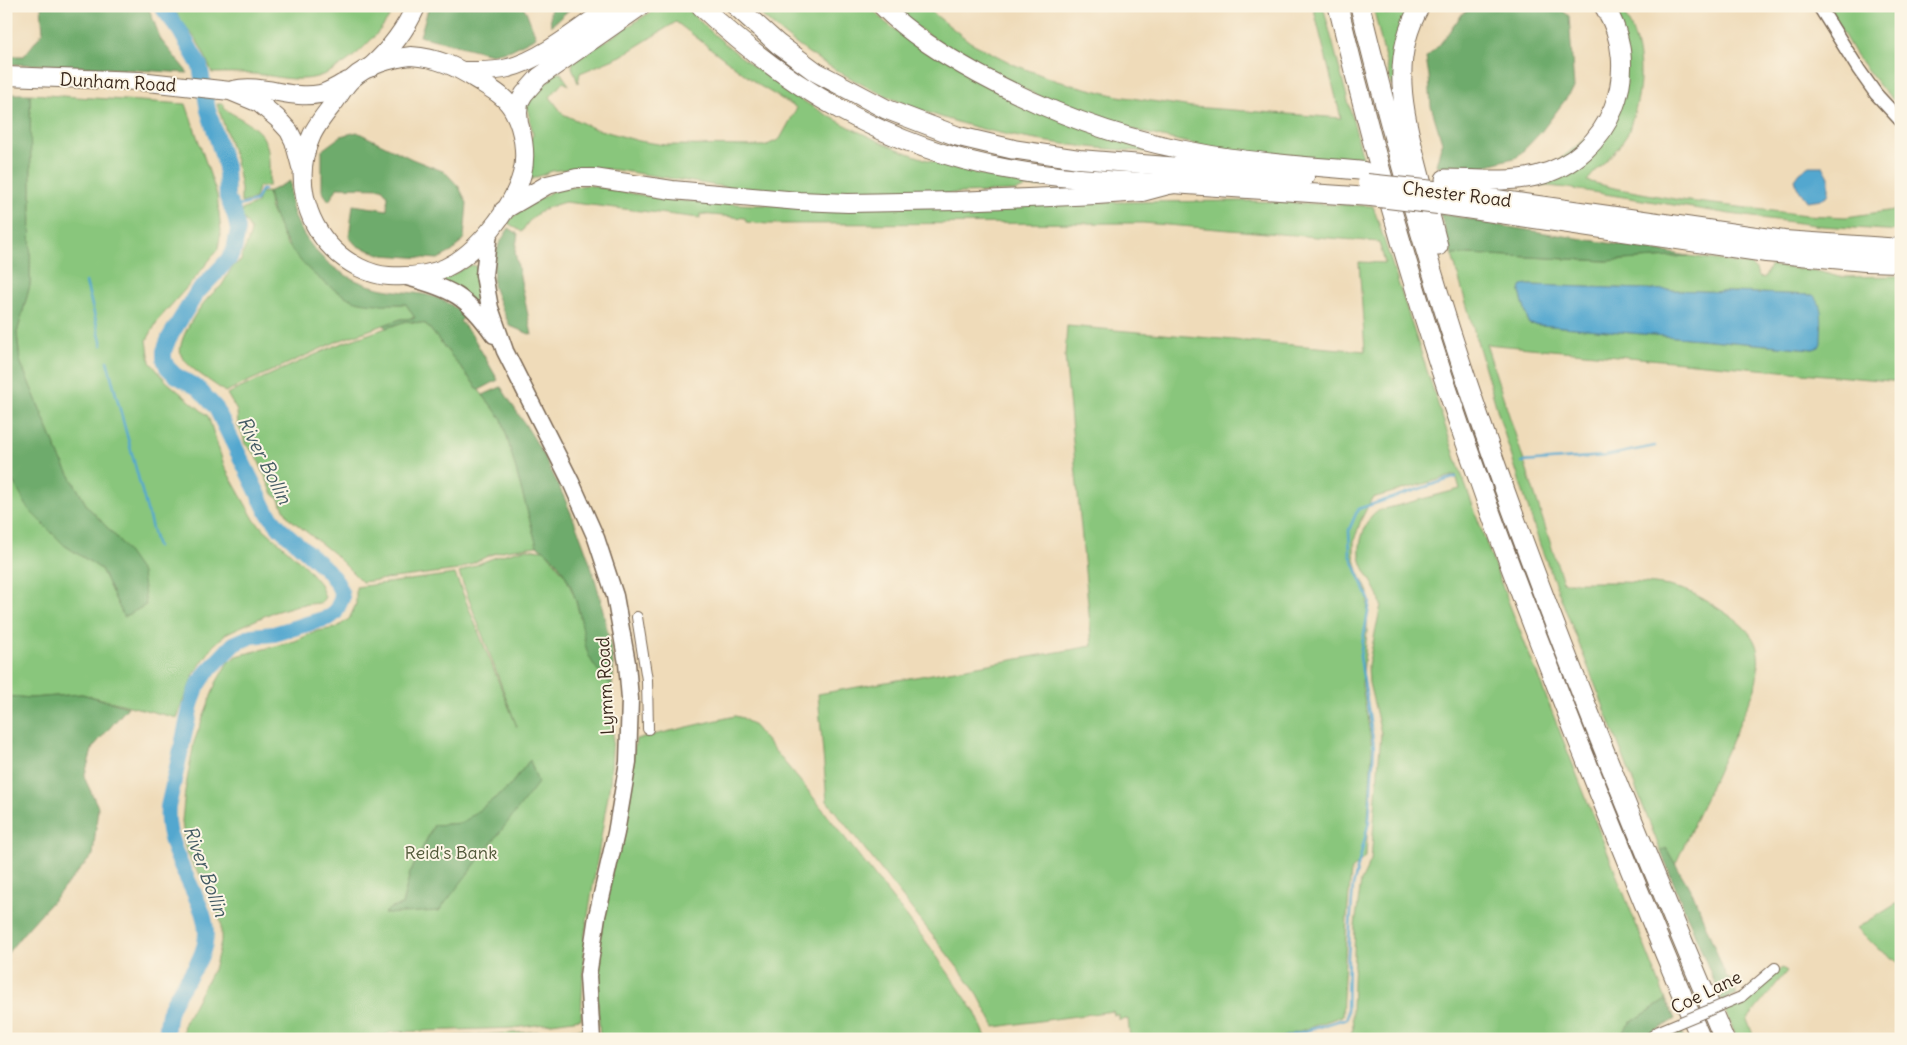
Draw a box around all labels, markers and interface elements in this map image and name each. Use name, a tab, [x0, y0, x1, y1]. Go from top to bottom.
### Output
street label: Dunham Road	[59, 67, 177, 97]
street label: Chester Road	[1401, 176, 1513, 212]
water label: River Bollin	[233, 412, 298, 509]
street label: Lymm Road	[591, 636, 619, 735]
water label: River Bollin	[178, 822, 234, 921]
park label: Reid's Bank	[405, 841, 497, 864]
street label: Coe Lane	[1667, 965, 1745, 1019]

